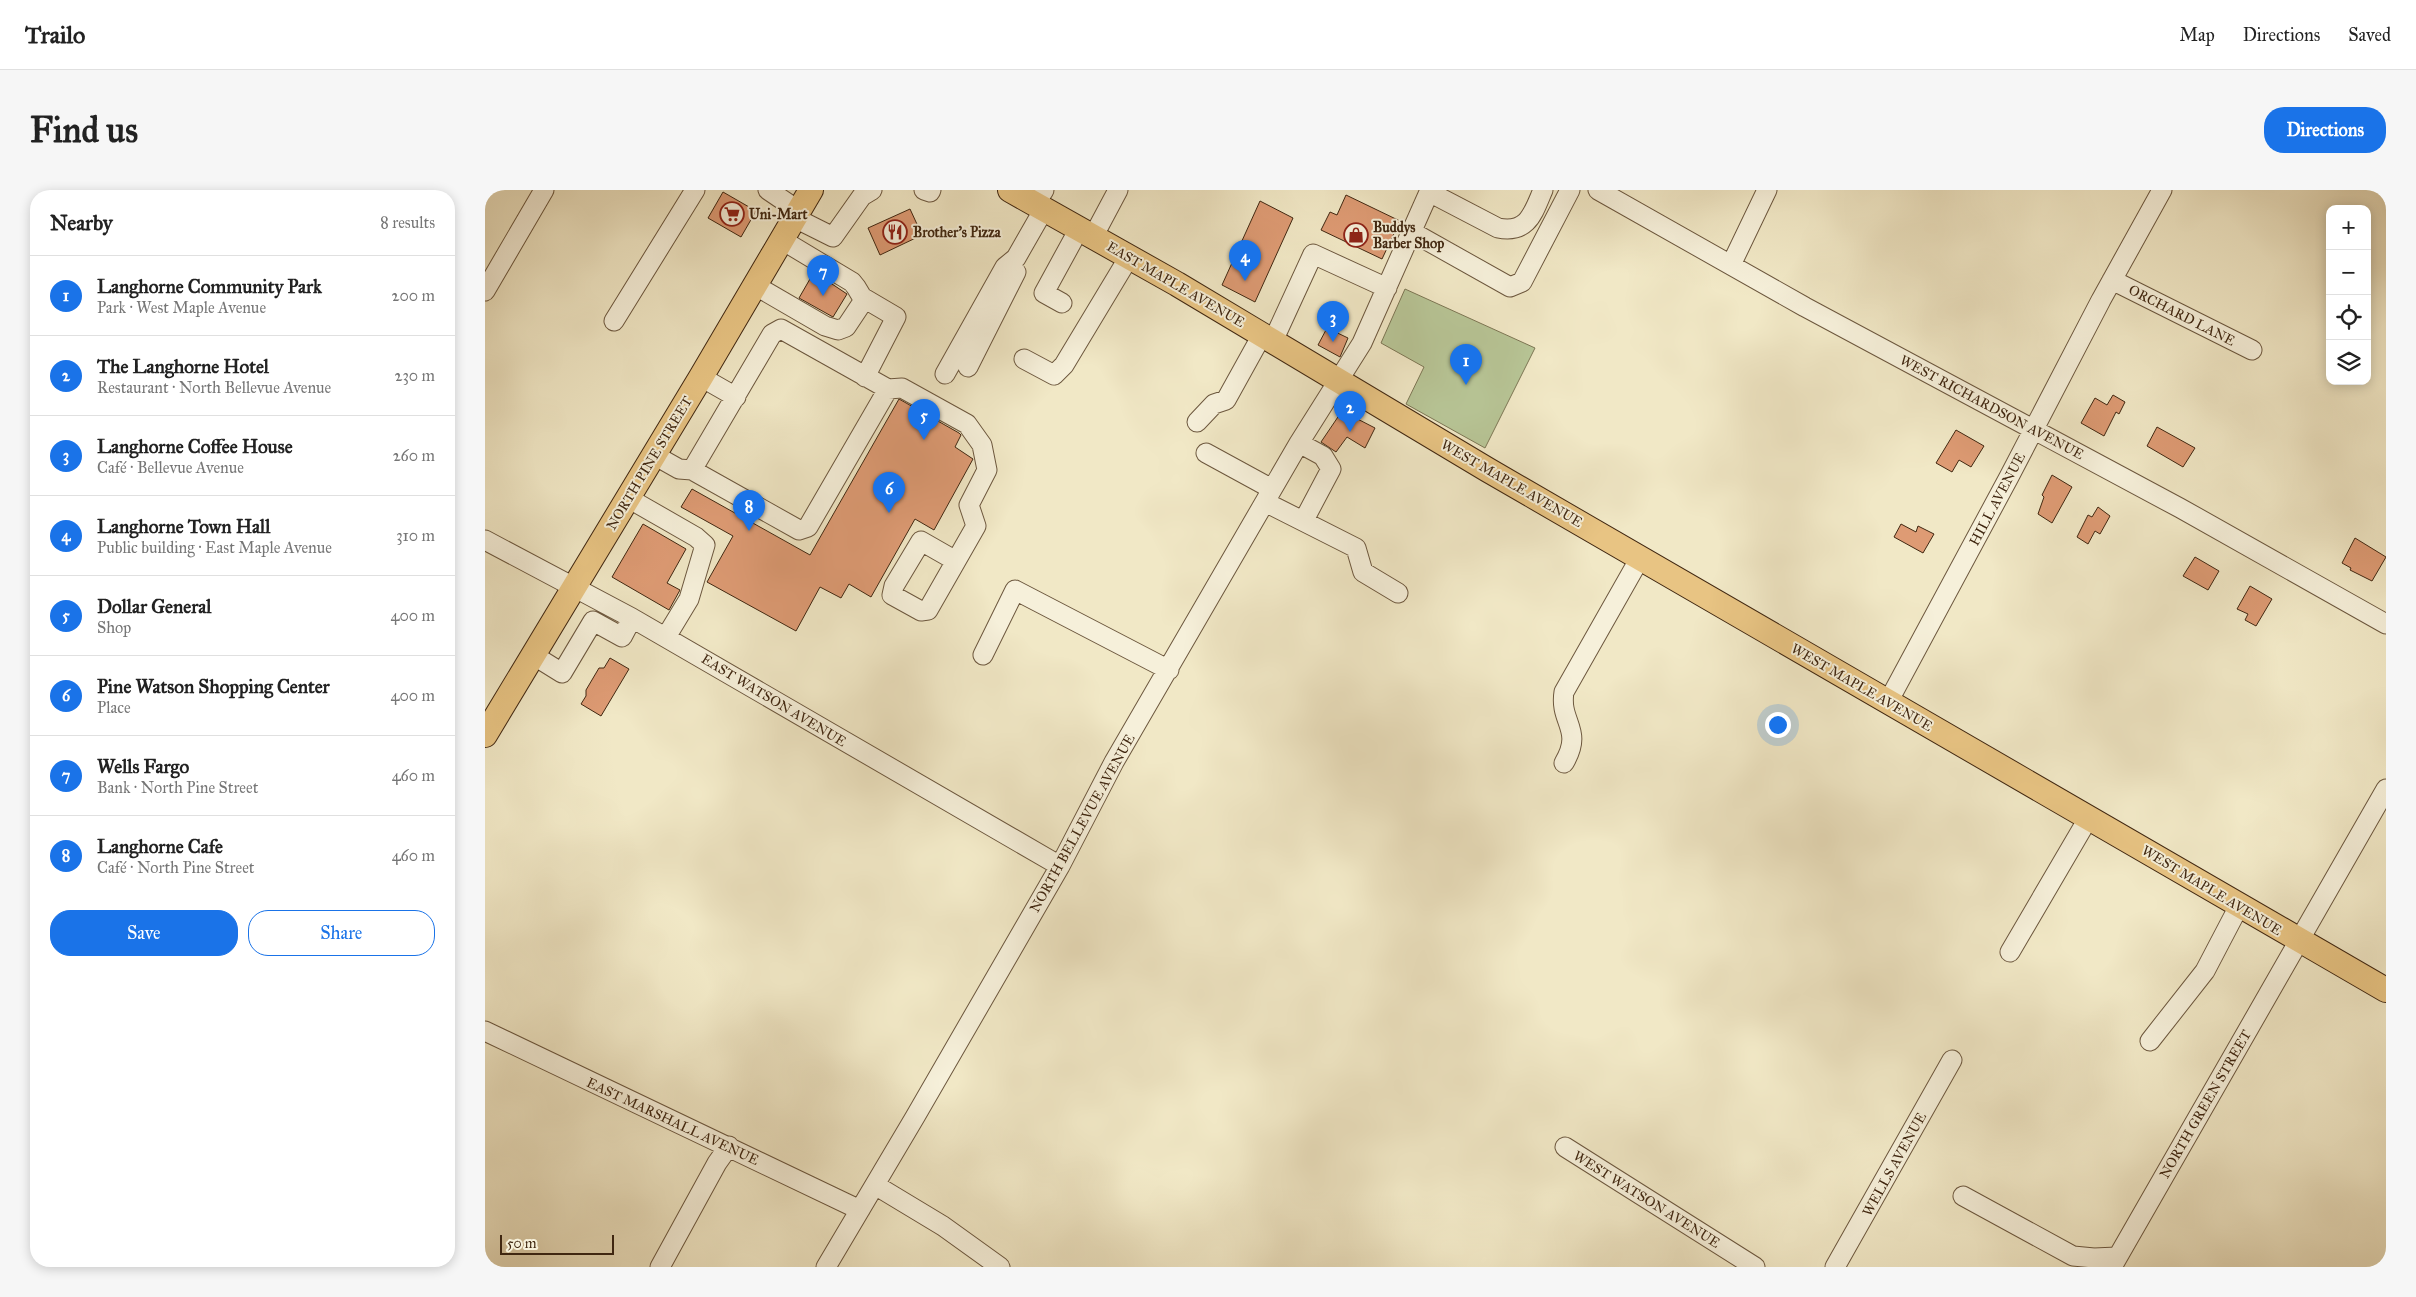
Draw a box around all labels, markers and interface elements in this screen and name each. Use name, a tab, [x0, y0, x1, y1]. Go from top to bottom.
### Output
text: Trailo	[25, 20, 85, 50]
text: Map	[2179, 24, 2215, 46]
text: Directions	[2243, 24, 2320, 46]
text: Saved	[2348, 24, 2391, 46]
button: Directions	[2264, 107, 2386, 153]
text: Find us	[30, 109, 138, 152]
supermarket icon: Uni-Mart	[719, 201, 745, 227]
map controls	[2326, 205, 2371, 385]
button: +	[2326, 205, 2371, 250]
place label: Uni-Mart	[749, 206, 807, 223]
text: Nearby	[50, 210, 113, 236]
text: 8 results	[380, 213, 435, 232]
restaurant icon: Brother’s Pizza	[882, 219, 908, 245]
place label: Buddys Barber Shop	[1373, 219, 1444, 253]
shop icon: Buddys Barber Shop	[1343, 222, 1369, 248]
place label: Brother’s Pizza	[913, 224, 1002, 241]
street label: EAST MAPLE AVENUE	[1104, 238, 1248, 331]
pin: 4	[1229, 240, 1261, 281]
button: −	[2326, 250, 2371, 295]
pin: 7	[807, 255, 839, 296]
text: Langhorne Community Park	[97, 275, 322, 298]
street label: ORCHARD LANE	[2126, 281, 2238, 350]
text: 1	[63, 286, 69, 305]
text: 200 m	[392, 286, 435, 305]
button: locate	[2326, 295, 2371, 340]
text: Park · West Maple Avenue	[97, 298, 266, 317]
pin: 3	[1317, 301, 1349, 342]
button: layers	[2326, 340, 2371, 385]
pin: 1	[1450, 344, 1482, 385]
street label: WEST RICHARDSON AVENUE	[1897, 352, 2087, 463]
text: The Langhorne Hotel	[97, 355, 269, 378]
text: 2	[62, 366, 70, 385]
text: 230 m	[395, 366, 435, 385]
text: Restaurant · North Bellevue Avenue	[97, 378, 331, 397]
pin: 2	[1334, 391, 1366, 432]
street label: NORTH PINE STREET	[603, 393, 696, 533]
pin: 5	[908, 399, 940, 440]
text: Langhorne Coffee House	[97, 435, 293, 458]
street label: WEST MAPLE AVENUE	[1438, 436, 1585, 531]
text: 3	[63, 446, 69, 465]
text: 260 m	[393, 446, 435, 465]
street label: HILL AVENUE	[1966, 450, 2029, 549]
text: Café · Bellevue Avenue	[97, 458, 244, 477]
pin: 6	[873, 472, 905, 513]
pin: 8	[733, 490, 765, 531]
text: Langhorne Town Hall	[97, 515, 270, 538]
text: 4	[62, 526, 70, 545]
text: 310 m	[396, 526, 435, 545]
text: Public building · East Maple Avenue	[97, 538, 332, 557]
text: Dollar General	[97, 595, 211, 618]
text: 5	[62, 606, 70, 625]
text: 400 m	[391, 606, 435, 625]
text: Shop	[97, 618, 131, 637]
street label: WEST MAPLE AVENUE	[1788, 640, 1935, 735]
street label: EAST WATSON AVENUE	[698, 650, 849, 750]
text: Pine Watson Shopping Center	[97, 675, 330, 698]
text: 6	[62, 686, 70, 705]
text: 400 m	[391, 686, 435, 705]
text: Place	[97, 698, 131, 717]
your location	[1765, 712, 1791, 738]
street label: NORTH BELLEVUE AVENUE	[1026, 731, 1139, 915]
text: Wells Fargo	[97, 755, 189, 778]
text: 7	[62, 766, 70, 785]
text: 460 m	[392, 766, 435, 785]
text: Bank · North Pine Street	[97, 778, 258, 797]
text: Langhorne Cafe	[97, 835, 223, 858]
street label: WEST MAPLE AVENUE	[2139, 842, 2285, 939]
text: 8	[62, 846, 70, 865]
text: 460 m	[392, 846, 435, 865]
text: Café · North Pine Street	[97, 858, 254, 877]
button: Save	[50, 910, 238, 956]
button: Share	[248, 910, 435, 956]
street label: NORTH GREEN STREET	[2156, 1027, 2255, 1182]
street label: EAST MARSHALL AVENUE	[584, 1074, 762, 1169]
street label: WELLS AVENUE	[1859, 1109, 1930, 1219]
street label: WEST WATSON AVENUE	[1570, 1147, 1723, 1252]
scale bar	[500, 1232, 614, 1255]
text: 50 m	[507, 1235, 536, 1252]

